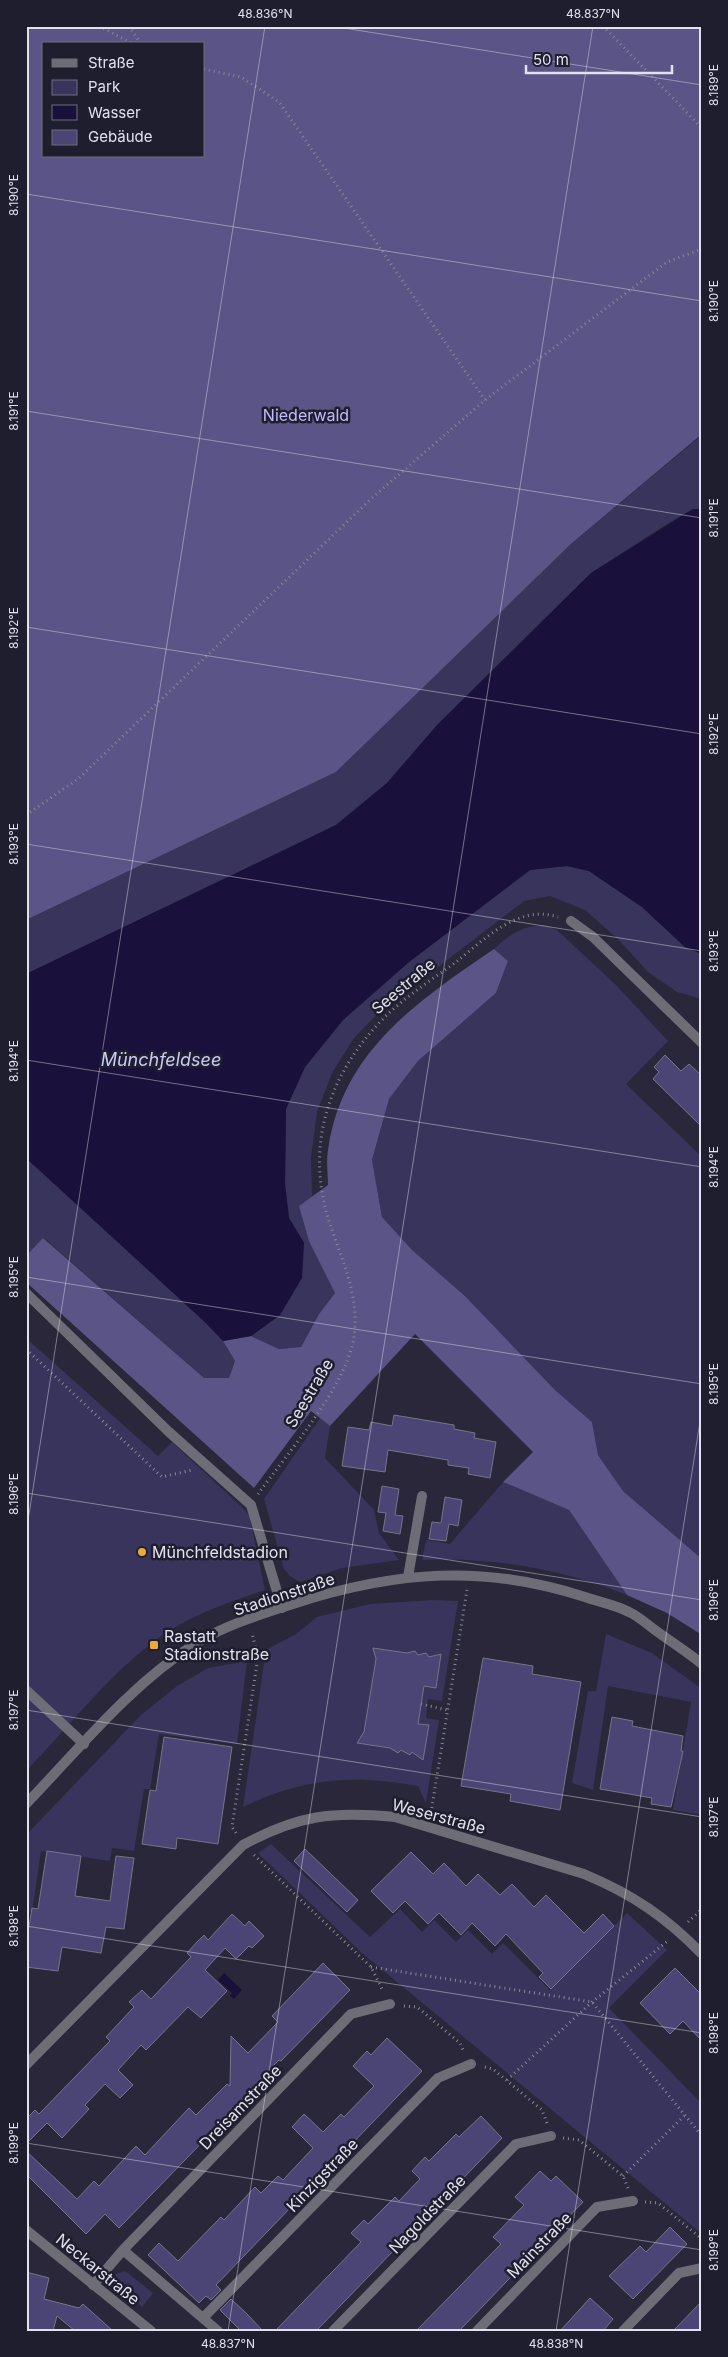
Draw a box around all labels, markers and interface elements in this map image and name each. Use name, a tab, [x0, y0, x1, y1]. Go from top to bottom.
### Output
text: 48.836°N	[238, 6, 292, 21]
text: 48.837°N	[566, 6, 620, 21]
legend	[42, 42, 205, 158]
scale bar	[526, 42, 672, 74]
text: 50 m	[533, 50, 569, 69]
text: Straße	[88, 53, 135, 72]
text: 8.189°E	[706, 64, 721, 106]
text: Park	[88, 77, 121, 96]
text: Wasser	[88, 103, 141, 122]
text: Gebäude	[88, 127, 153, 146]
text: 8.190°E	[6, 174, 21, 216]
text: 8.190°E	[706, 280, 721, 322]
text: 8.191°E	[6, 391, 21, 431]
park label: Niederwald	[263, 405, 349, 425]
text: 8.191°E	[706, 498, 721, 538]
text: 8.192°E	[6, 607, 21, 649]
text: 8.192°E	[706, 713, 721, 755]
text: 8.193°E	[6, 823, 21, 865]
text: 8.193°E	[706, 930, 721, 972]
street label: Seestraße	[367, 954, 439, 1018]
text: 8.194°E	[6, 1040, 21, 1082]
water label: Münchfeldsee	[101, 1049, 221, 1070]
text: 8.194°E	[706, 1146, 721, 1188]
text: 8.195°E	[6, 1256, 21, 1298]
street label: Seestraße	[281, 1355, 337, 1431]
text: 8.195°E	[706, 1363, 721, 1405]
text: 8.196°E	[6, 1473, 21, 1515]
place label: Münchfeldstadion	[152, 1542, 288, 1562]
marker: Münchfeldstadion	[136, 1546, 148, 1558]
street label: Stadionstraße	[231, 1568, 337, 1620]
text: 8.196°E	[706, 1579, 721, 1621]
place label: Rastatt Stadionstraße	[164, 1626, 269, 1664]
marker: Rastatt Stadionstraße	[148, 1639, 160, 1651]
text: 8.197°E	[6, 1689, 21, 1731]
street label: Weserstraße	[390, 1794, 488, 1838]
text: 8.197°E	[706, 1796, 721, 1838]
text: 8.198°E	[6, 1905, 21, 1947]
text: 8.198°E	[706, 2012, 721, 2054]
street label: Dreisamstraße	[195, 2061, 285, 2153]
text: 8.199°E	[6, 2122, 21, 2164]
street label: Kinzigstraße	[282, 2134, 362, 2216]
street label: Nagoldstraße	[384, 2170, 470, 2258]
street label: Mainstraße	[502, 2208, 576, 2282]
street label: Neckarstraße	[52, 2229, 144, 2309]
text: 8.199°E	[706, 2229, 721, 2271]
text: 48.837°N	[201, 2336, 255, 2351]
text: 48.838°N	[529, 2336, 583, 2351]

